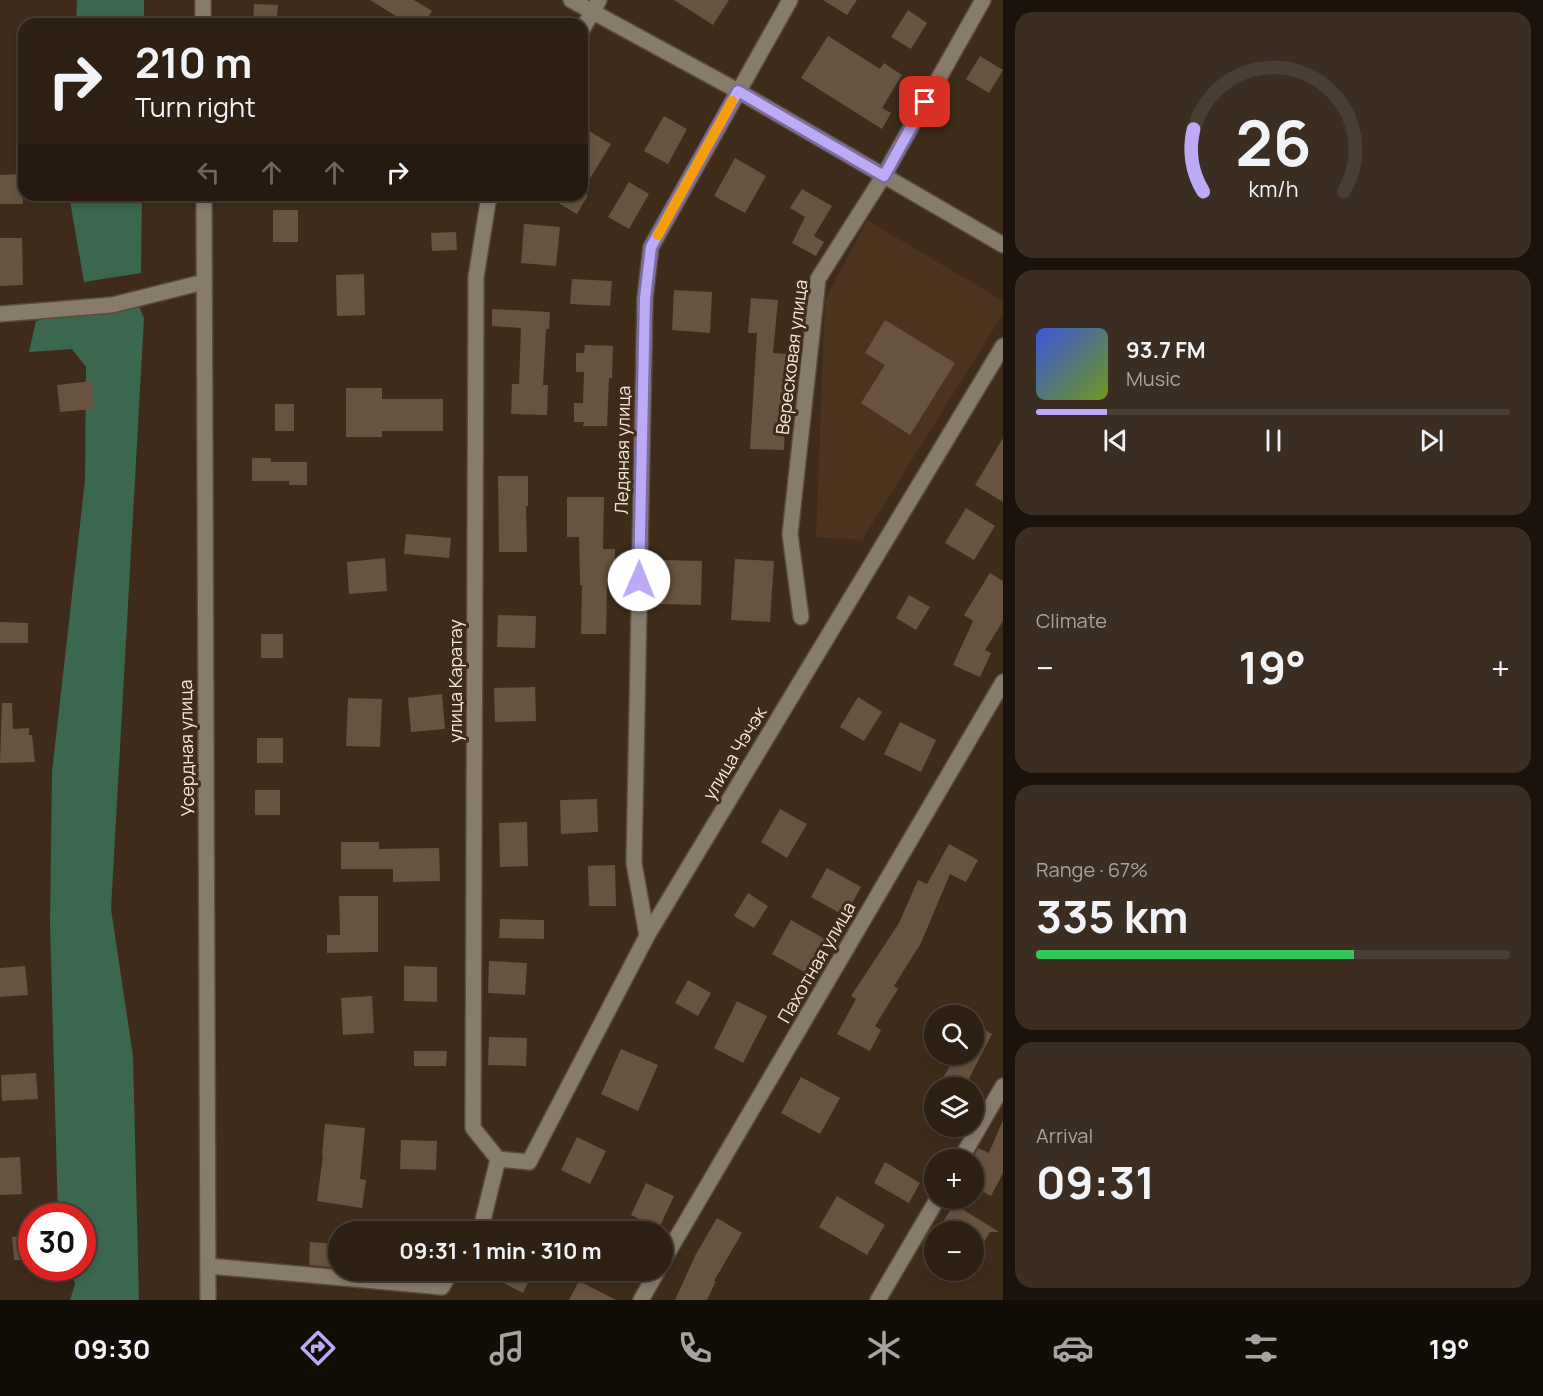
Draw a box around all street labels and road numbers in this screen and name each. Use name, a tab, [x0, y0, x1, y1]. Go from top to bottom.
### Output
street label: Вересковая улица	[770, 278, 812, 436]
street label: Ледяная улица	[609, 385, 635, 515]
street label: улица Каратау	[443, 619, 467, 743]
street label: Усердная улица	[173, 679, 199, 817]
street label: улица Чэчэк	[697, 701, 772, 804]
street label: Пахотная улица	[772, 897, 860, 1027]

